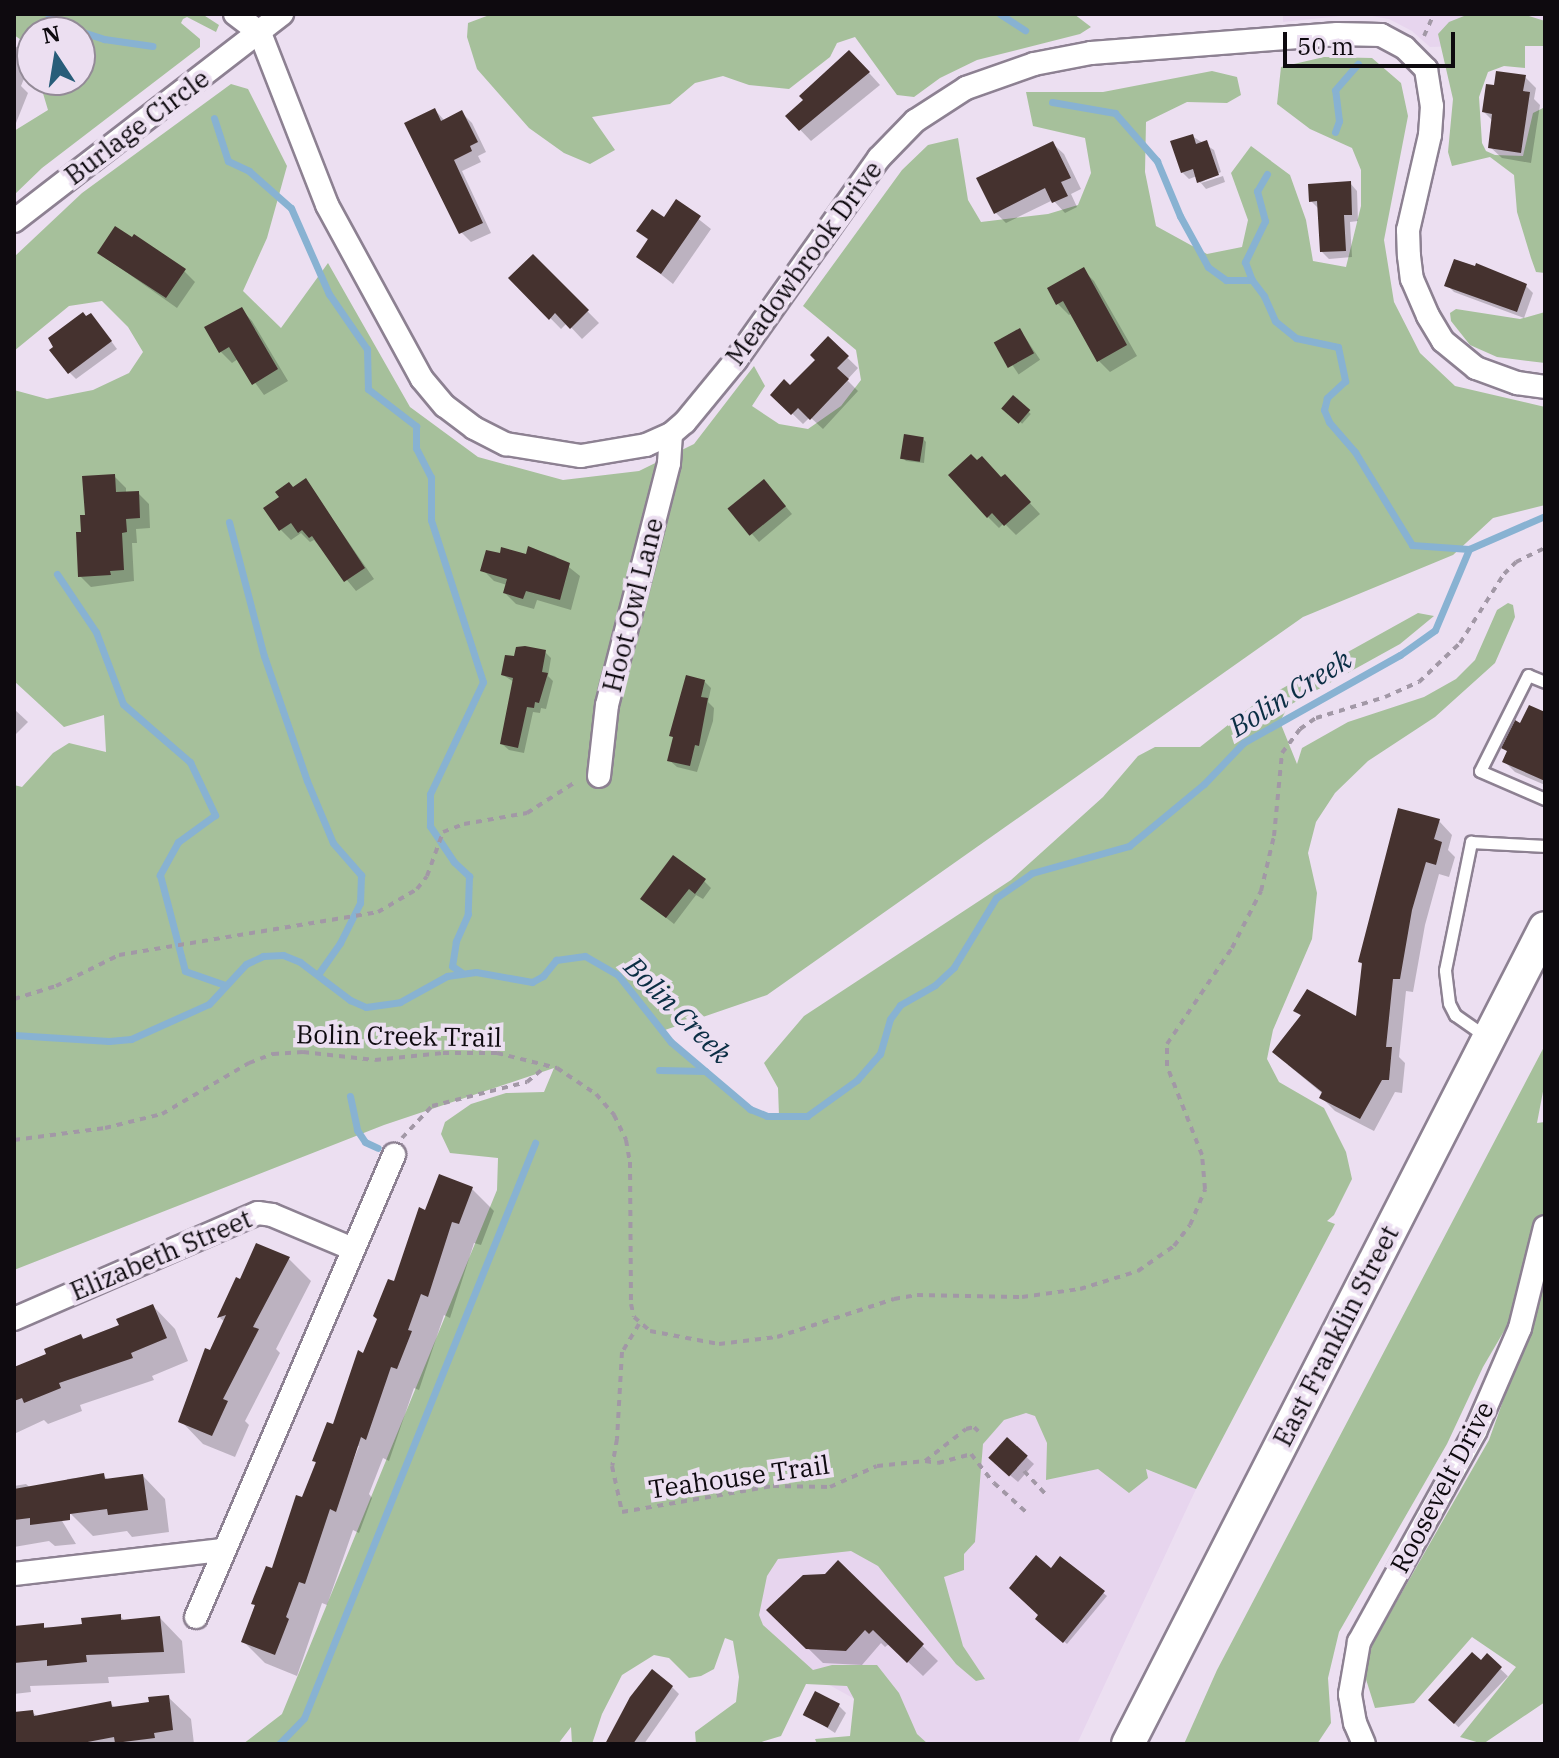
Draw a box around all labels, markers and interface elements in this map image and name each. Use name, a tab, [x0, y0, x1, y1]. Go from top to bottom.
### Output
north arrow	[16, 16, 96, 96]
scale bar	[1287, 16, 1459, 66]
text: N	[40, 18, 63, 50]
text: 50 m	[1297, 30, 1354, 62]
street label: Burlage Circle	[59, 63, 215, 191]
street label: Meadowbrook Drive	[719, 155, 889, 371]
street label: Hoot Owl Lane	[596, 515, 670, 695]
water label: Bolin Creek	[1223, 642, 1357, 744]
water label: Bolin Creek	[618, 950, 738, 1070]
street label: Bolin Creek Trail	[296, 1019, 502, 1053]
street label: Elizabeth Street	[66, 1203, 256, 1307]
street label: East Franklin Street	[1267, 1220, 1405, 1452]
street label: Roosevelt Drive	[1384, 1396, 1500, 1578]
street label: Teahouse Trail	[647, 1449, 831, 1505]

